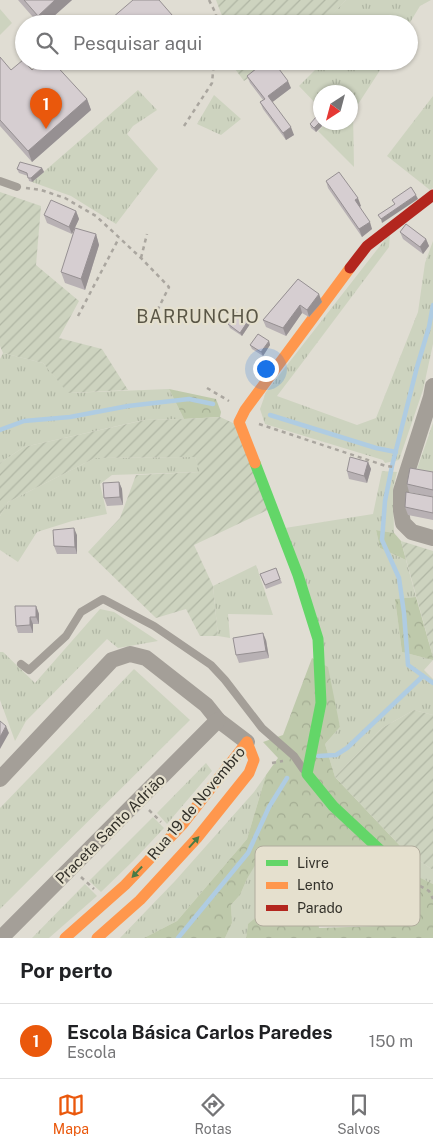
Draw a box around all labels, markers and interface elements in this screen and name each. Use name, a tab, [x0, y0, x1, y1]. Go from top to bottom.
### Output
search box	[15, 15, 418, 70]
icon: search	[33, 29, 61, 57]
text: Pesquisar aqui	[73, 32, 202, 54]
north arrow	[313, 85, 358, 130]
pin: 1	[30, 88, 62, 129]
district label: BARRUNCHO	[136, 306, 260, 327]
your location	[253, 356, 279, 382]
street label: Rua 19 de Novembro	[144, 743, 248, 863]
street label: Praceta Santo Adrião	[52, 771, 168, 887]
one-way arrow	[188, 836, 199, 849]
legend	[255, 846, 420, 926]
text: Livre	[297, 855, 329, 871]
one-way arrow	[131, 866, 143, 878]
text: Lento	[297, 877, 334, 893]
text: Parado	[297, 900, 343, 916]
text: Por perto	[20, 958, 113, 983]
text: Escola Básica Carlos Paredes	[67, 1021, 333, 1043]
text: 1	[33, 1032, 39, 1051]
text: 150 m	[369, 1032, 413, 1051]
text: Escola	[67, 1043, 116, 1062]
tab: Mapa	[53, 1091, 89, 1137]
tab: Rotas	[195, 1091, 232, 1137]
tab: Salvos	[337, 1091, 380, 1137]

